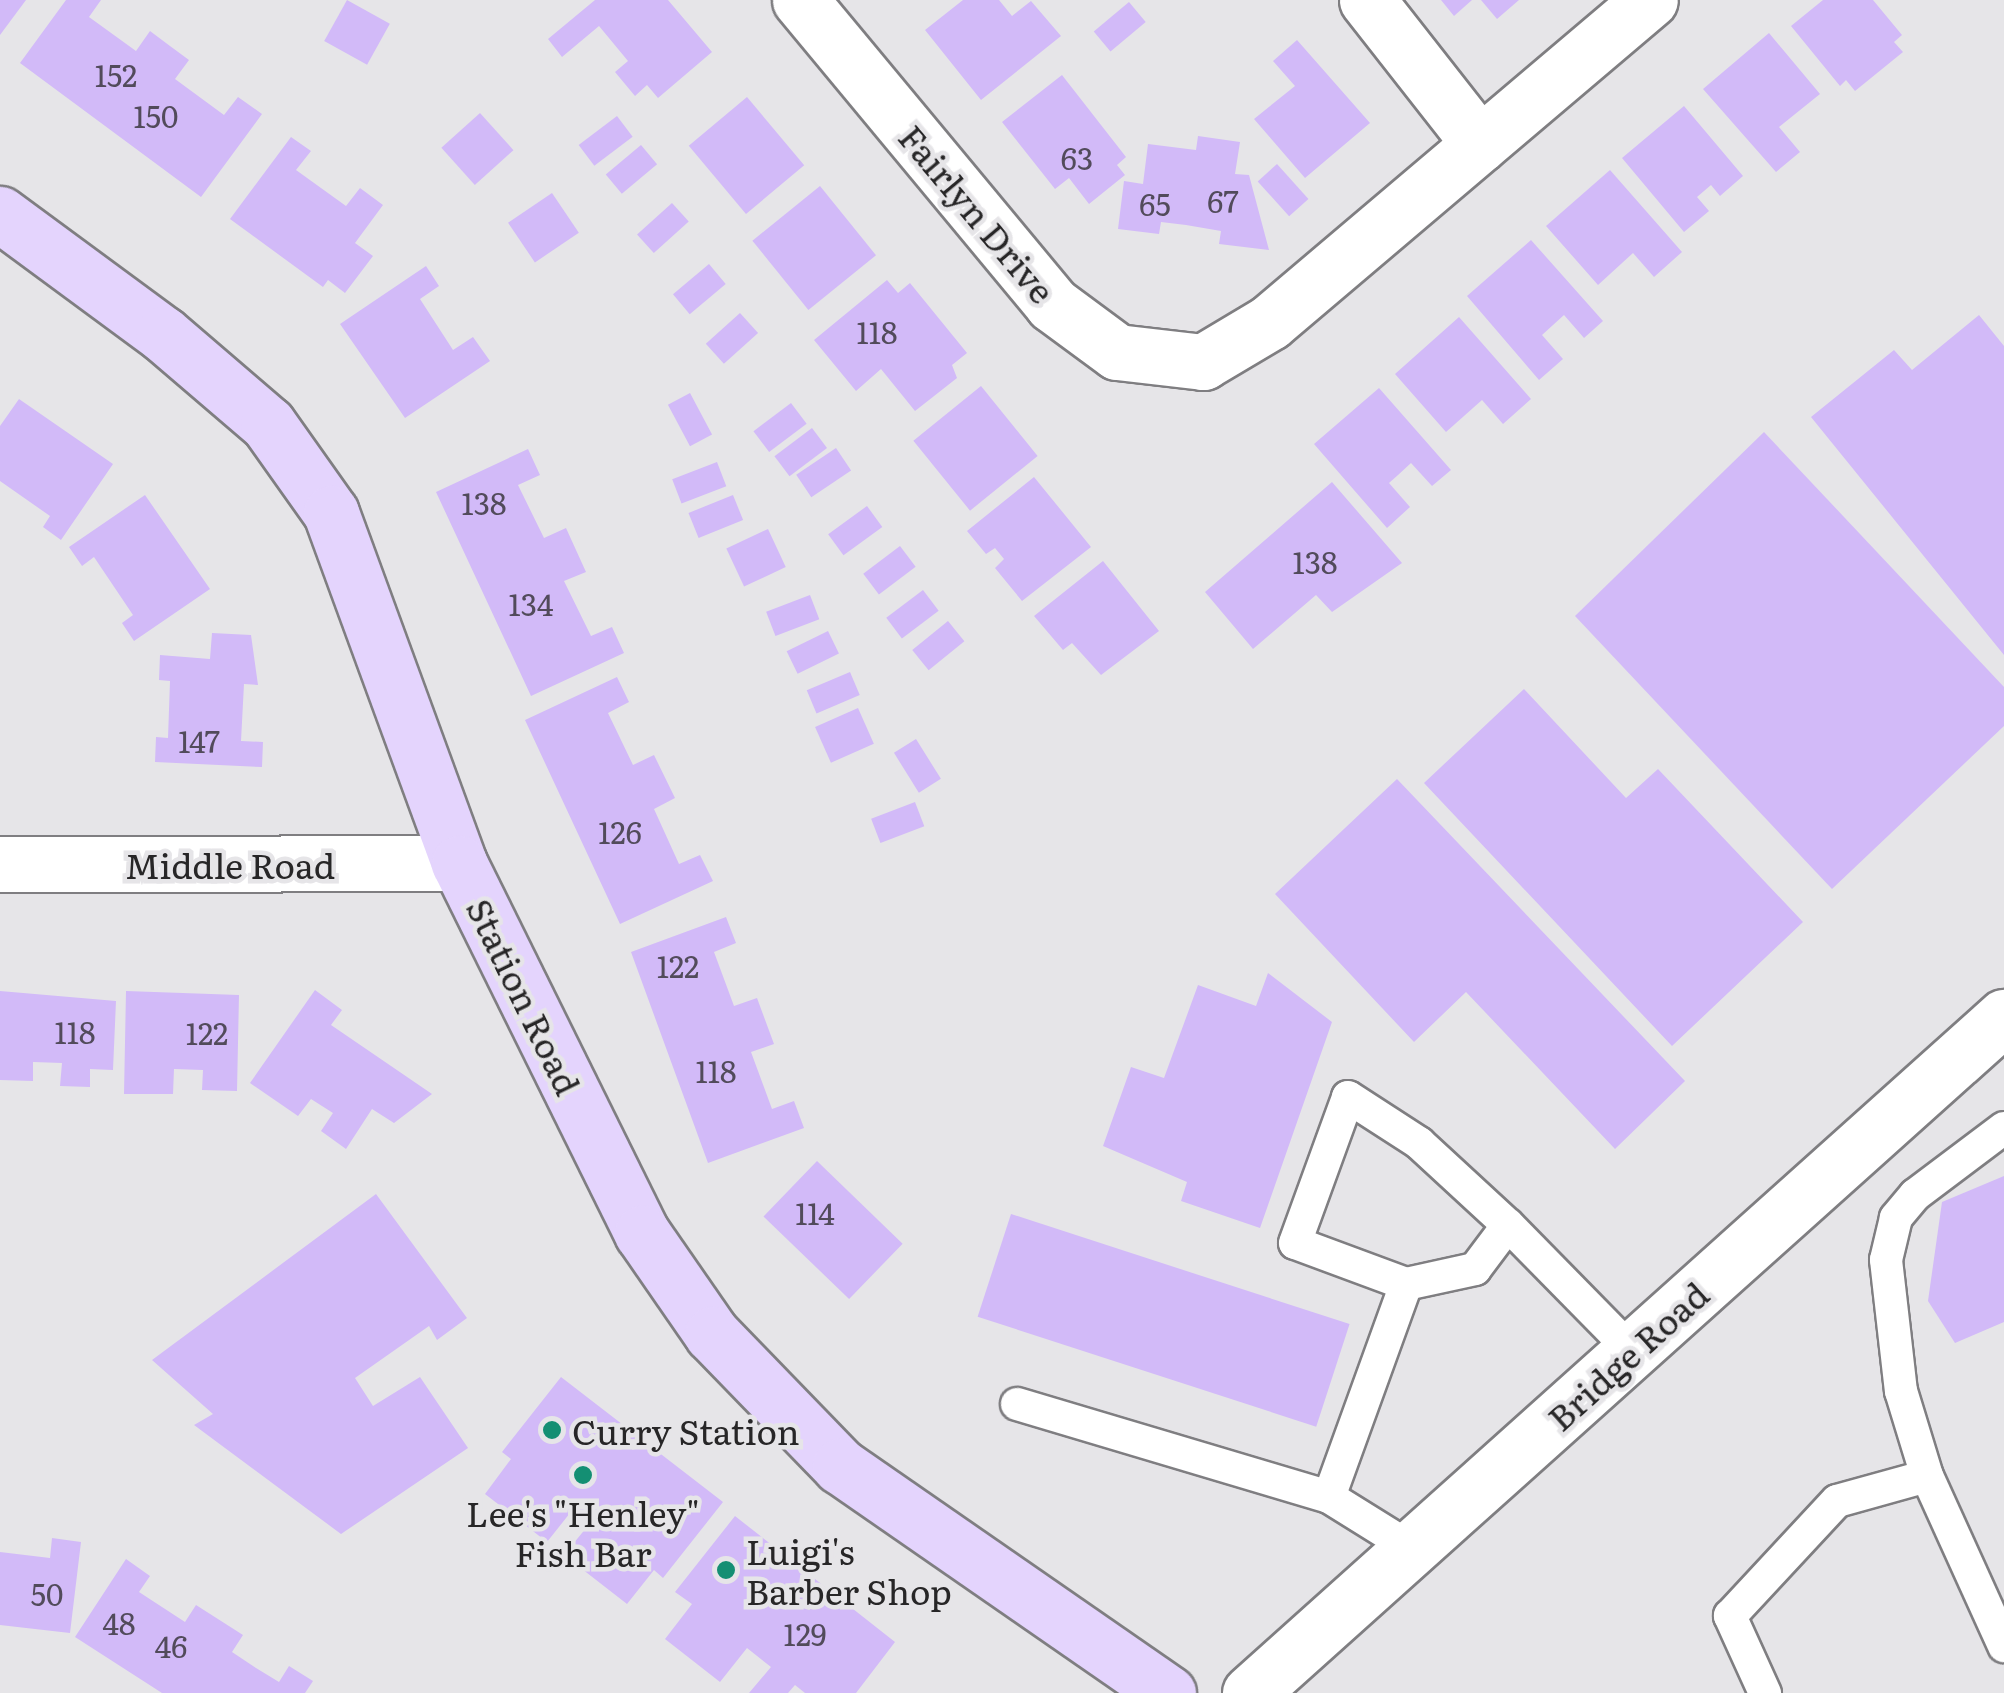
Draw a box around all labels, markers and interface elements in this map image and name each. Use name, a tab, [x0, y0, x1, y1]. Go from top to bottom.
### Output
house number: 152	[95, 56, 137, 92]
house number: 150	[134, 97, 178, 133]
street label: Fairlyn Drive	[891, 115, 1065, 311]
house number: 63	[1061, 139, 1093, 175]
house number: 67	[1207, 182, 1239, 218]
house number: 65	[1139, 185, 1171, 221]
house number: 118	[857, 313, 897, 349]
house number: 138	[462, 484, 506, 520]
house number: 138	[1293, 543, 1337, 579]
house number: 134	[509, 585, 553, 621]
house number: 147	[178, 722, 220, 758]
house number: 126	[598, 813, 642, 849]
street label: Middle Road	[125, 843, 335, 885]
street label: Station Road	[459, 891, 591, 1101]
house number: 122	[657, 947, 699, 983]
house number: 118	[55, 1013, 95, 1049]
house number: 122	[186, 1014, 228, 1050]
house number: 118	[696, 1052, 736, 1088]
house number: 114	[795, 1194, 835, 1230]
street label: Bridge Road	[1538, 1272, 1716, 1438]
place label: Curry Station	[572, 1409, 800, 1451]
marker: Curry Station	[541, 1419, 563, 1441]
marker: Lee's "Henley" Fish Bar	[572, 1464, 594, 1486]
place label: Lee's "Henley" Fish Bar	[466, 1491, 700, 1573]
place label: Luigi's Barber Shop	[746, 1529, 952, 1611]
marker: Luigi's Barber Shop	[715, 1559, 737, 1581]
house number: 50	[31, 1575, 63, 1611]
house number: 48	[102, 1604, 136, 1640]
house number: 129	[783, 1615, 827, 1651]
house number: 46	[155, 1627, 187, 1663]

